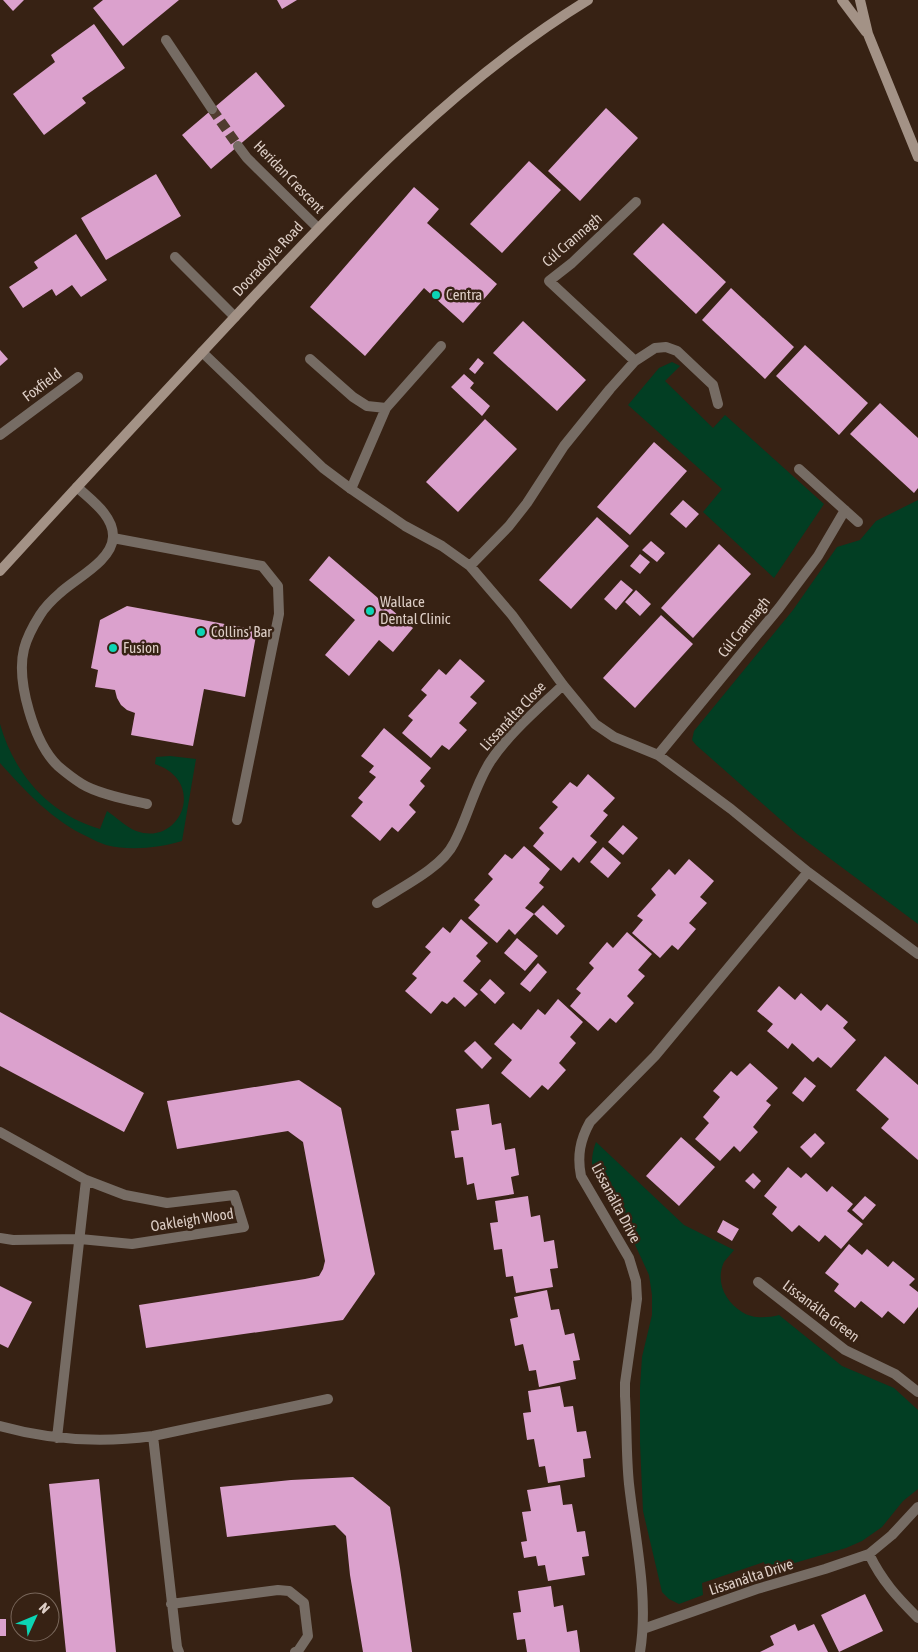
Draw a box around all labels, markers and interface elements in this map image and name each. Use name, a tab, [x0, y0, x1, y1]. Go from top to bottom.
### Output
street label: Heridan Crescent	[251, 137, 328, 216]
street label: Cúl Crannagh	[538, 209, 605, 270]
street label: Dooradoyle Road	[229, 218, 306, 299]
place label: Centra	[446, 286, 482, 303]
marker: Centra	[430, 289, 442, 301]
street label: Foxfield	[19, 365, 64, 405]
place label: Wallace Dental Clinic	[380, 593, 451, 627]
street label: Cúl Crannagh	[714, 593, 773, 660]
marker: Wallace Dental Clinic	[364, 605, 376, 617]
place label: Collins' Bar	[211, 623, 272, 640]
marker: Collins' Bar	[195, 626, 207, 638]
place label: Fusion	[123, 639, 159, 656]
marker: Fusion	[107, 642, 119, 654]
street label: Lissanálta Close	[476, 678, 549, 754]
street label: Lissanálta Drive	[588, 1160, 645, 1246]
street label: Oakleigh Wood	[149, 1205, 235, 1234]
street label: Lissanálta Green	[780, 1276, 863, 1345]
street label: Lissanálta Drive	[707, 1555, 795, 1598]
north arrow	[10, 1592, 60, 1642]
text: N	[36, 1599, 53, 1616]

